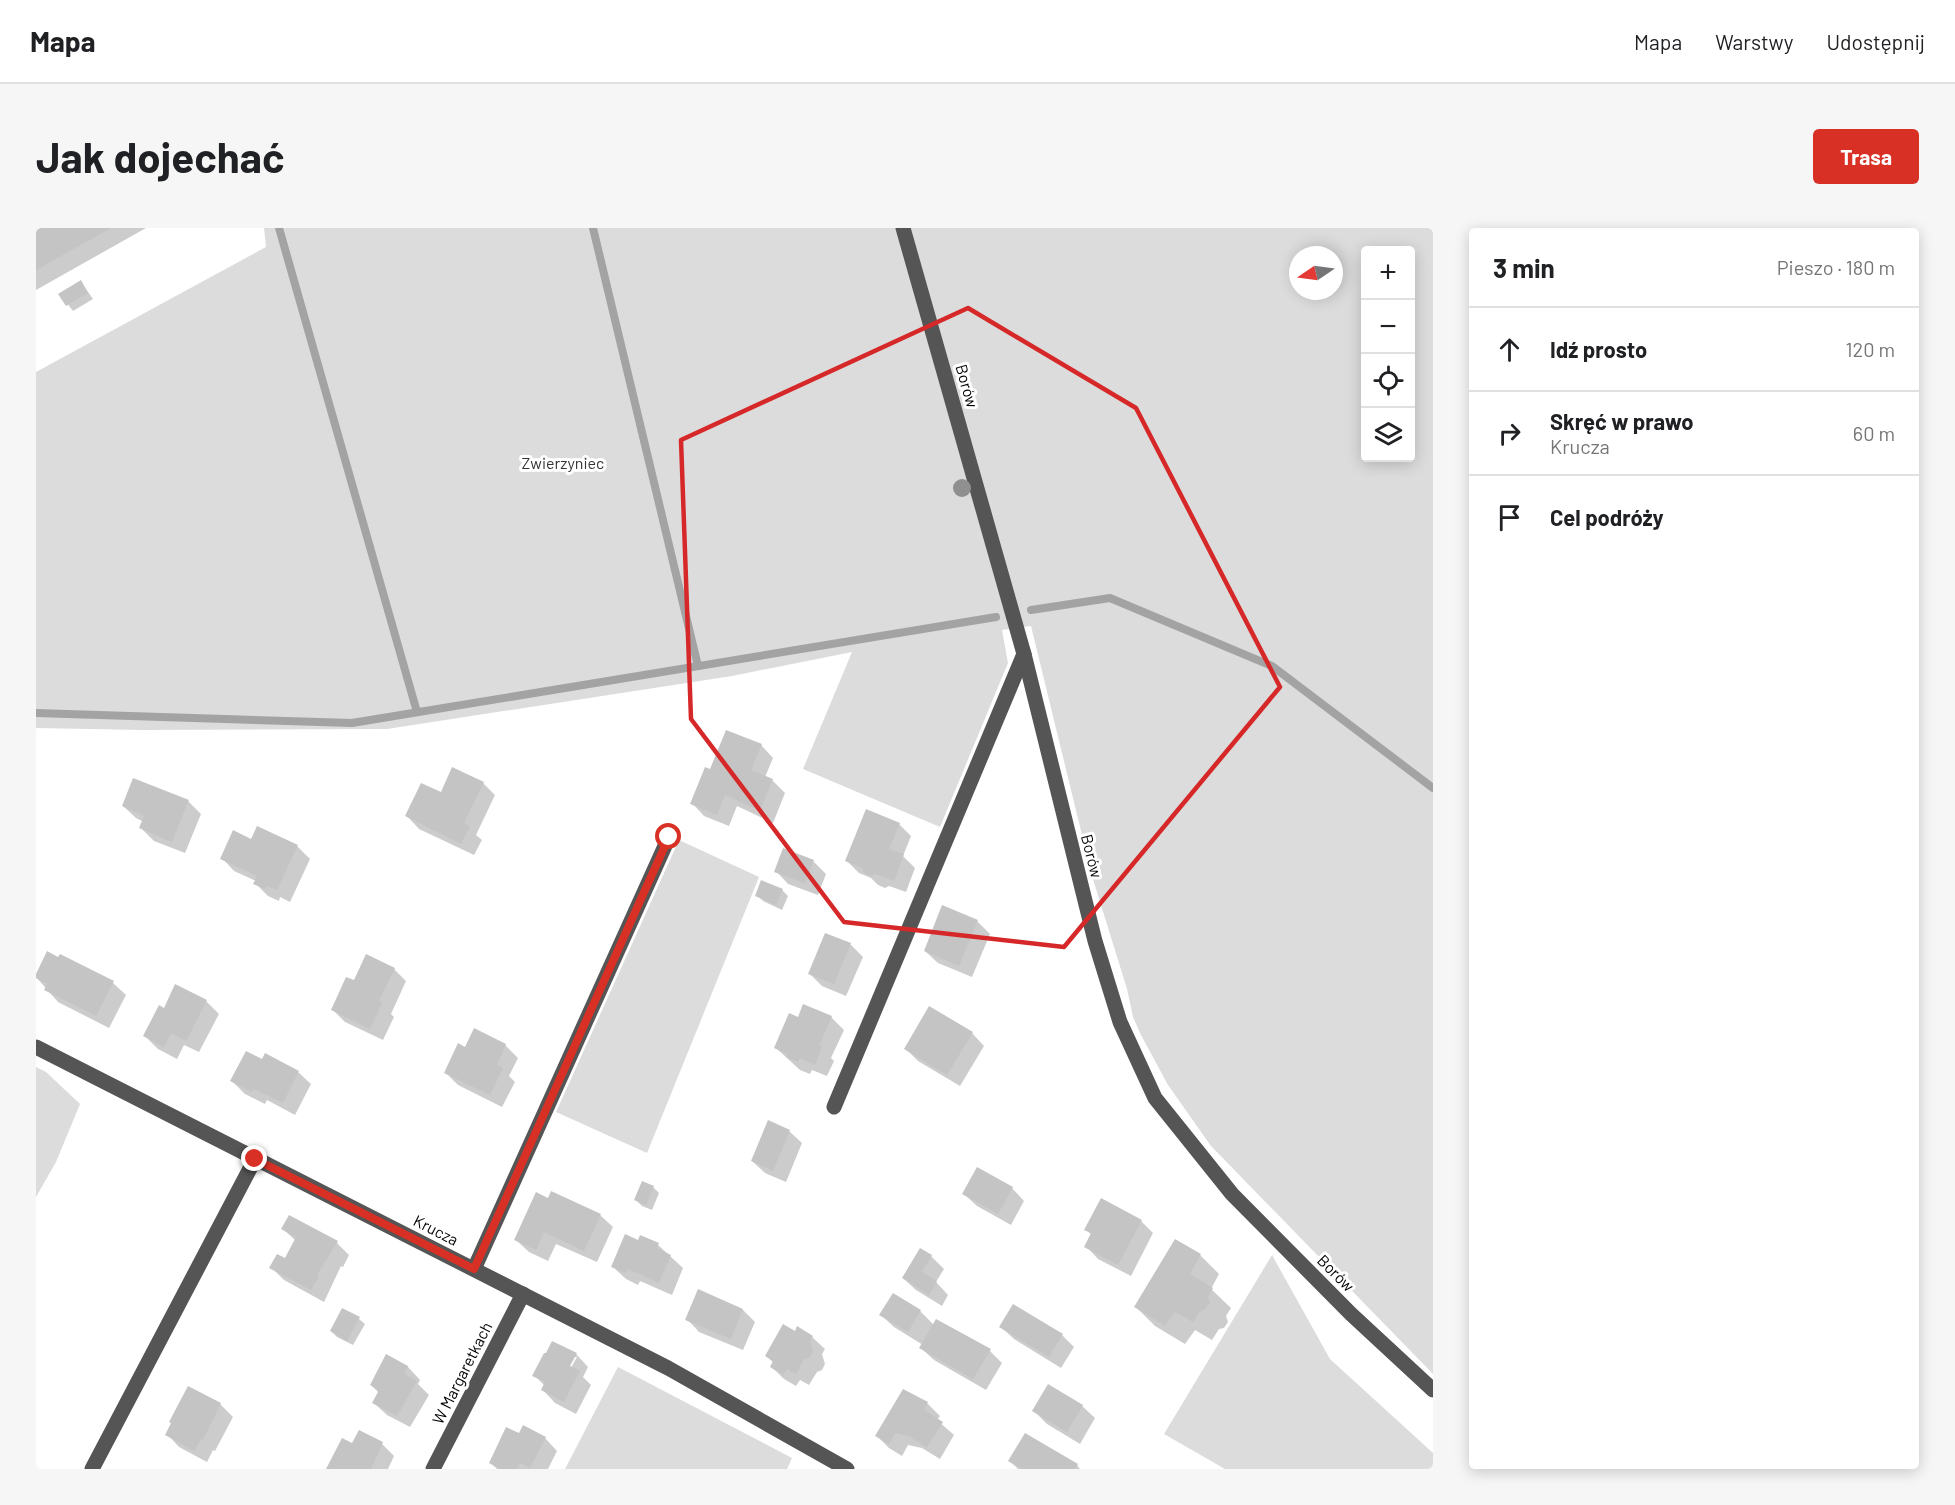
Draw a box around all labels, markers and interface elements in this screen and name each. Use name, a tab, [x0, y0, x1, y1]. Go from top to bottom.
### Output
text: Mapa	[30, 24, 96, 58]
text: Mapa	[1634, 29, 1682, 54]
text: Warstwy	[1715, 29, 1793, 54]
text: Udostępnij	[1826, 29, 1925, 54]
button: Trasa	[1813, 129, 1919, 184]
text: Jak dojechać	[36, 131, 284, 181]
north arrow	[1289, 246, 1343, 300]
map controls	[1361, 246, 1415, 462]
button: +	[1361, 246, 1415, 300]
text: 3 min	[1493, 252, 1555, 283]
text: Pieszo · 180 m	[1777, 255, 1895, 279]
button: −	[1361, 300, 1415, 354]
icon: ahead	[1493, 333, 1526, 366]
text: Idź prosto	[1550, 336, 1647, 362]
text: 120 m	[1845, 337, 1895, 361]
button: locate	[1361, 354, 1415, 408]
street label: Borów	[952, 362, 983, 410]
button: layers	[1361, 408, 1415, 462]
text: Skręć w prawo	[1550, 408, 1694, 434]
icon: right	[1493, 417, 1526, 450]
text: 60 m	[1853, 421, 1895, 445]
text: Krucza	[1550, 434, 1610, 458]
park label: Zwierzyniec	[522, 453, 604, 472]
icon: arrive	[1493, 501, 1526, 534]
text: Cel podróży	[1550, 504, 1664, 530]
route start	[655, 823, 681, 849]
street label: Borów	[1078, 832, 1107, 880]
route end	[241, 1145, 267, 1171]
street label: Krucza	[411, 1210, 462, 1249]
street label: Borów	[1314, 1250, 1359, 1295]
street label: W Margaretkach	[428, 1318, 495, 1427]

